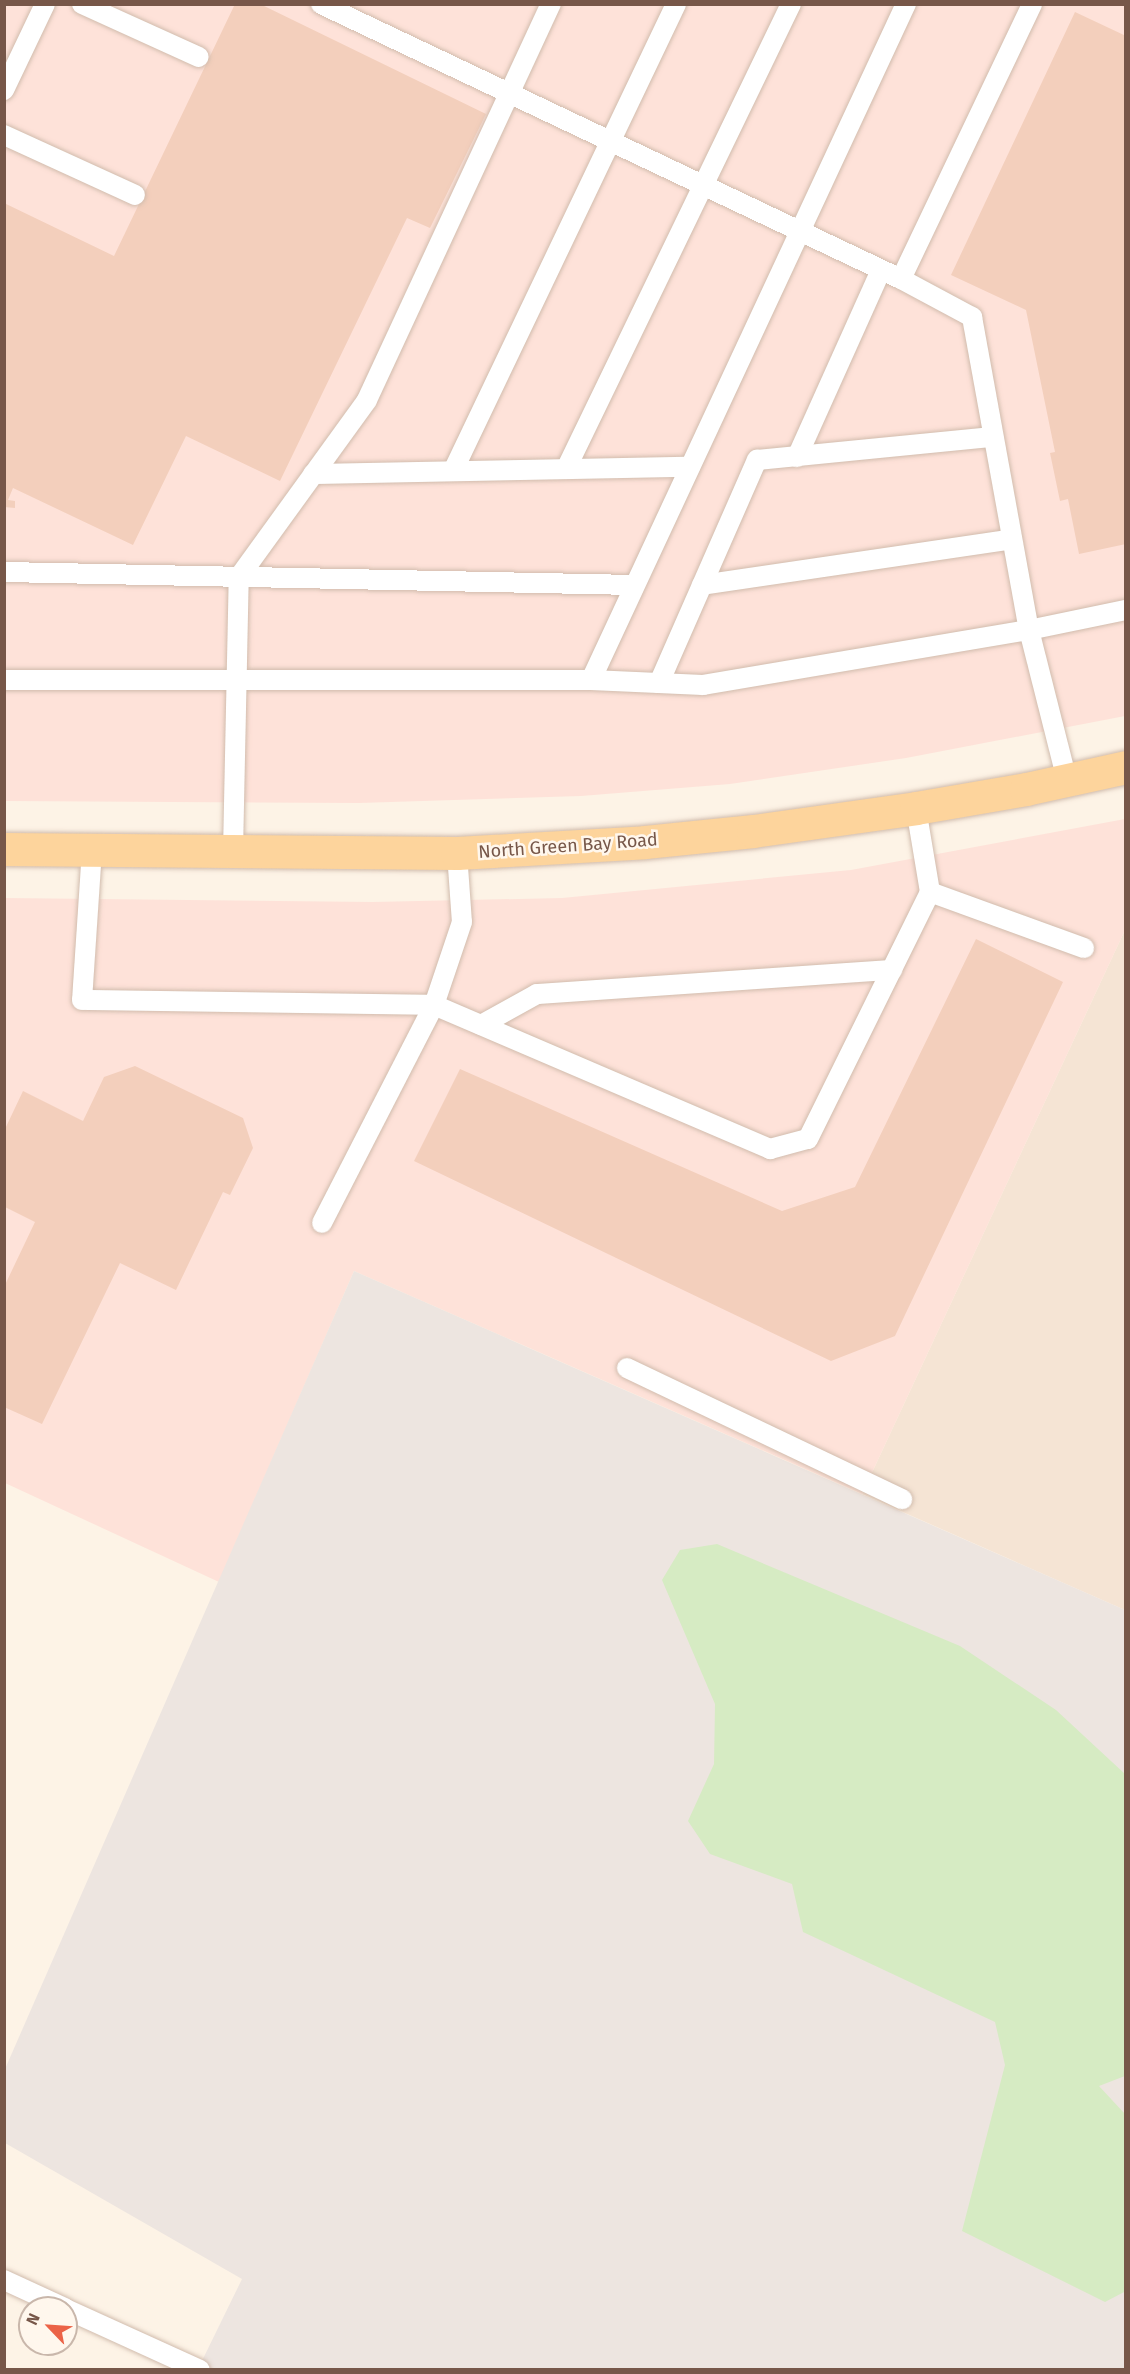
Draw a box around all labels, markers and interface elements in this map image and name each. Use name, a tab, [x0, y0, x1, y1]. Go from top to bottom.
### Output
street label: North Green Bay Road	[478, 829, 658, 863]
north arrow	[18, 2296, 78, 2356]
text: N	[22, 2310, 44, 2328]

